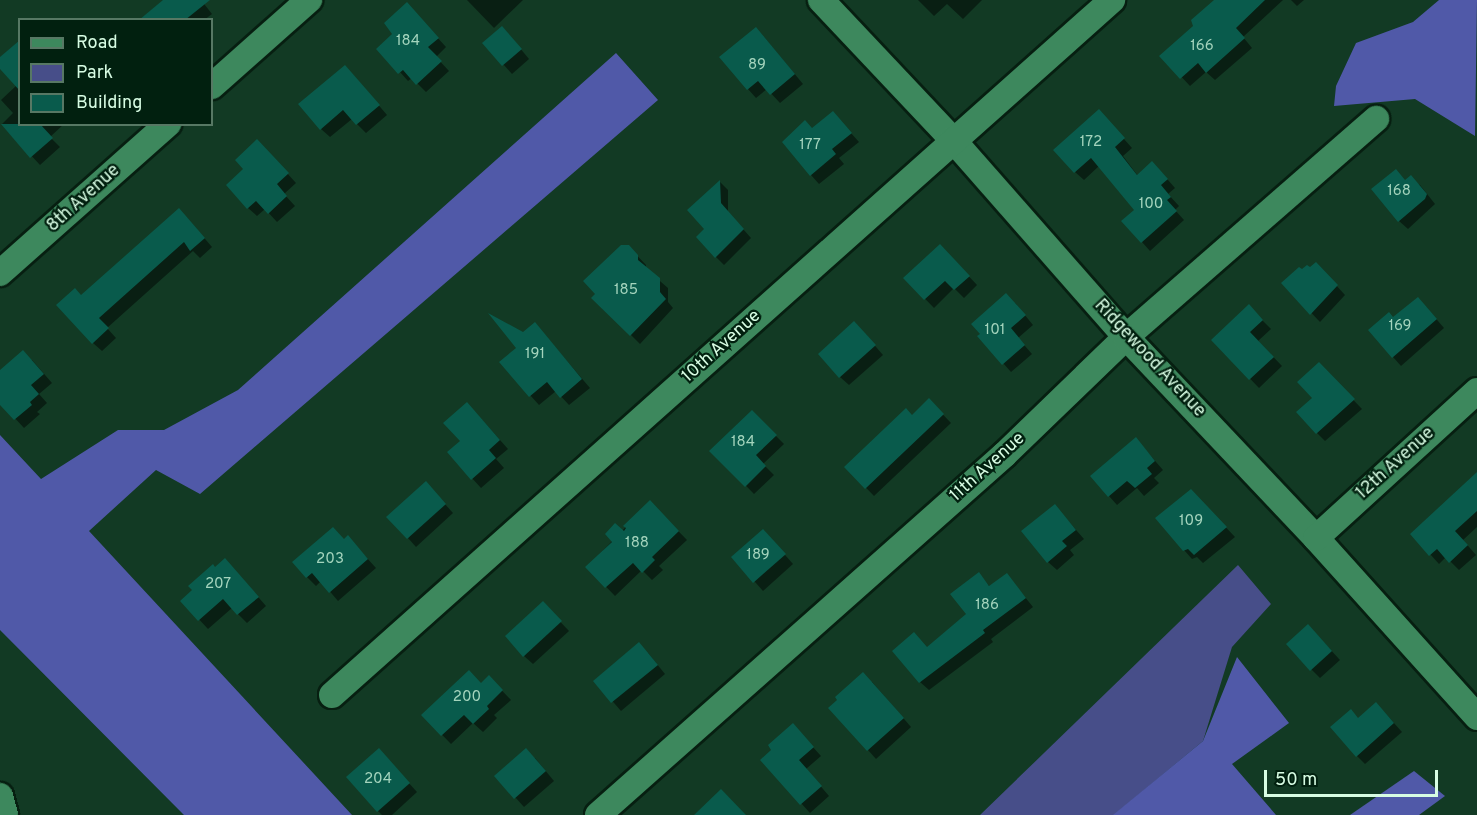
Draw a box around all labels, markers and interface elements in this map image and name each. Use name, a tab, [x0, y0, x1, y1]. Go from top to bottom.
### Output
legend	[18, 18, 213, 126]
text: Road	[76, 32, 118, 55]
house number: 184	[396, 33, 420, 51]
house number: 166	[1190, 38, 1214, 56]
house number: 89	[748, 57, 766, 75]
text: Park	[76, 62, 113, 85]
text: Building	[76, 92, 142, 115]
house number: 172	[1080, 134, 1102, 152]
house number: 177	[799, 137, 821, 155]
street label: 8th Avenue	[43, 160, 125, 238]
house number: 168	[1387, 183, 1411, 201]
house number: 100	[1139, 196, 1163, 214]
house number: 185	[614, 282, 638, 300]
street label: Ridgewood Avenue	[1089, 295, 1209, 423]
street label: 10th Avenue	[678, 306, 766, 388]
house number: 169	[1389, 318, 1411, 336]
house number: 101	[985, 322, 1005, 340]
house number: 191	[525, 346, 545, 364]
street label: 12th Avenue	[1352, 423, 1440, 505]
street label: 11th Avenue	[946, 428, 1030, 508]
house number: 184	[731, 434, 755, 452]
house number: 109	[1179, 513, 1203, 531]
house number: 188	[625, 535, 649, 553]
house number: 189	[746, 547, 770, 565]
house number: 203	[316, 551, 344, 569]
house number: 207	[205, 576, 231, 594]
house number: 186	[975, 597, 999, 615]
house number: 200	[453, 689, 481, 707]
scale bar	[1267, 758, 1441, 796]
text: 50 m	[1275, 769, 1317, 792]
house number: 204	[364, 771, 392, 789]

